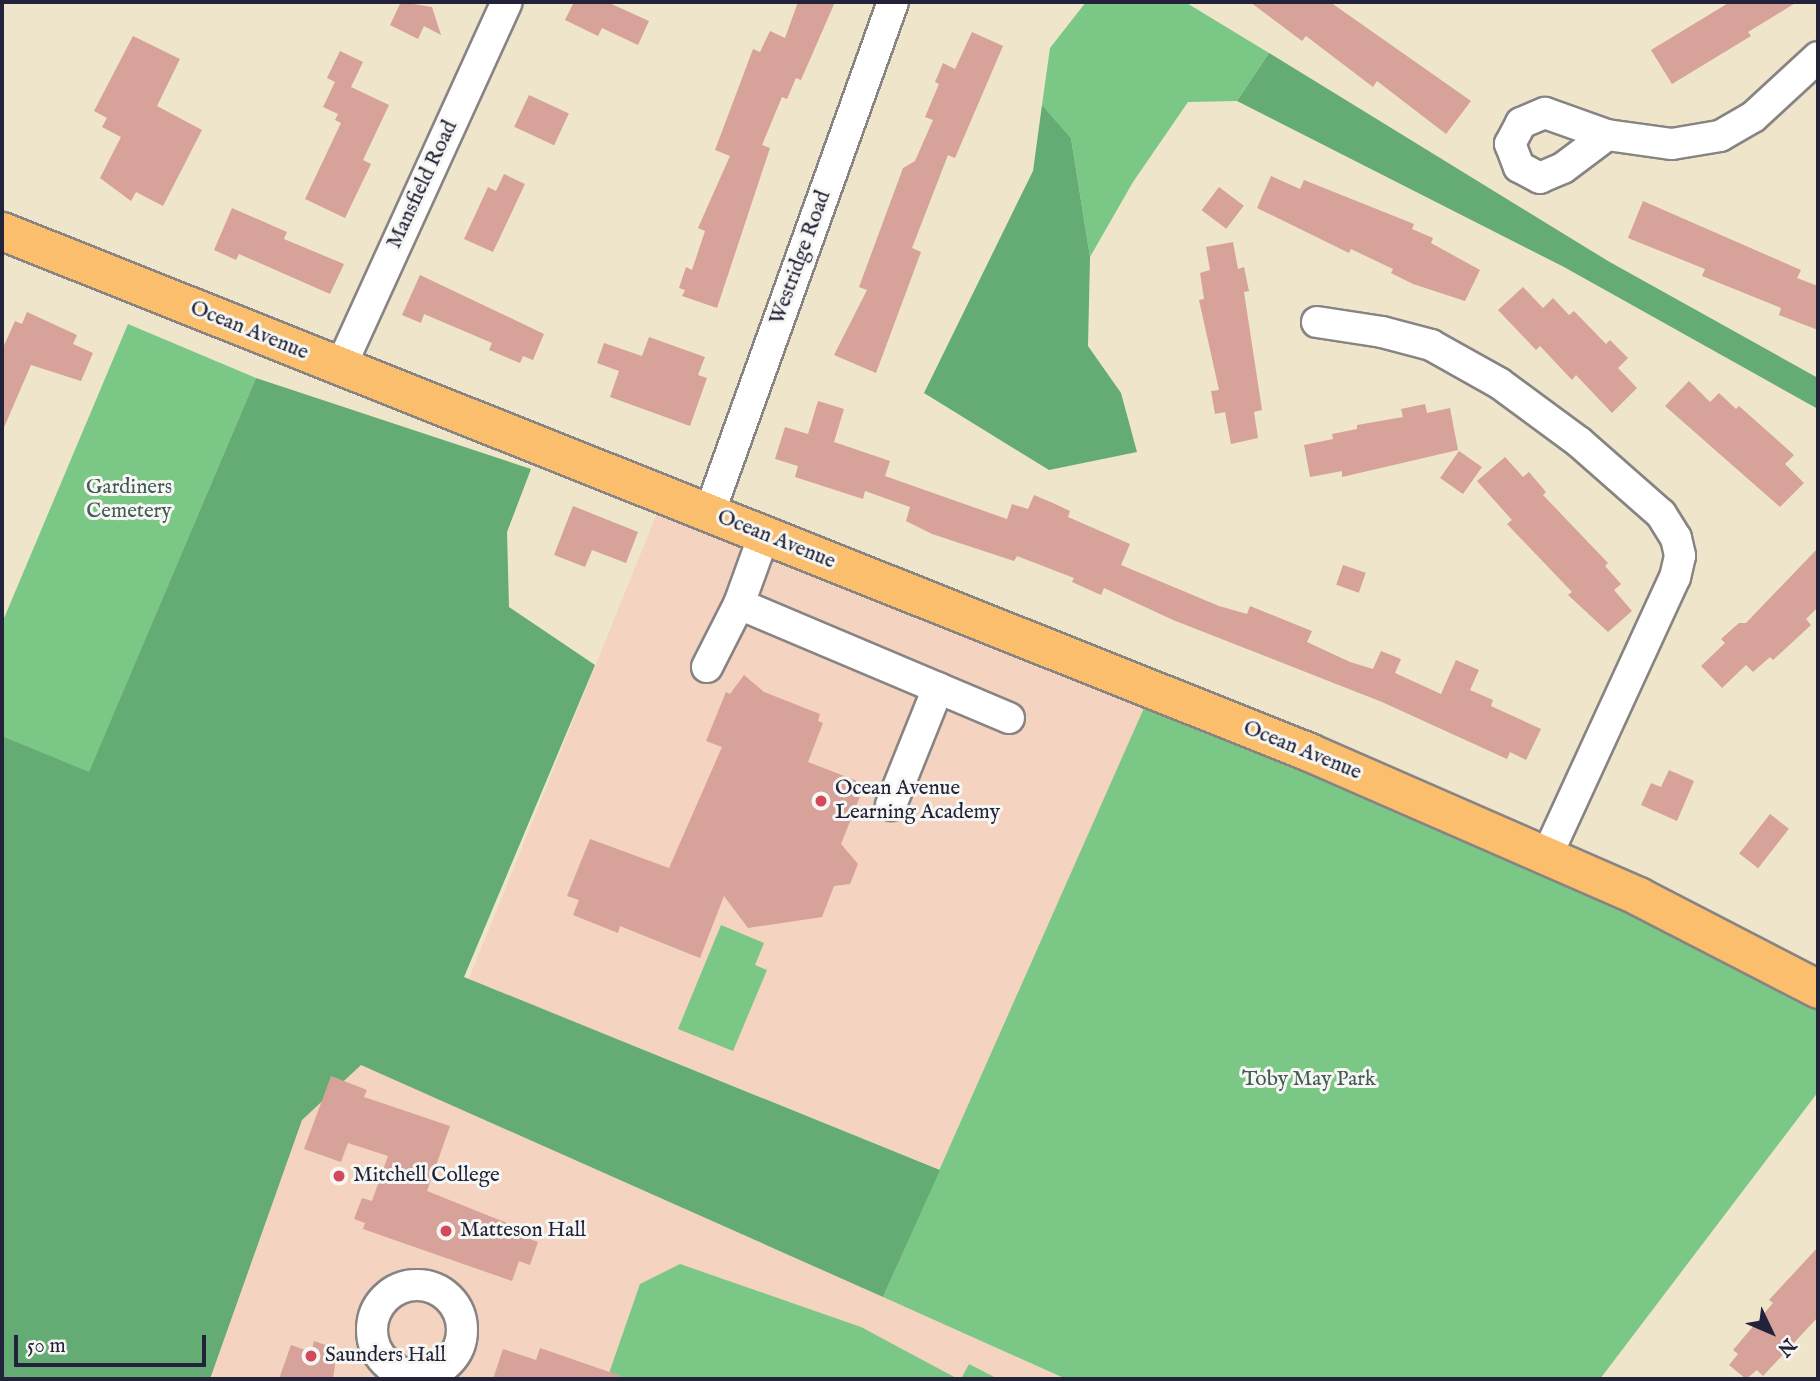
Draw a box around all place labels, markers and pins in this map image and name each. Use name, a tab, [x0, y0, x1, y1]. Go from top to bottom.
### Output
place label: Ocean Avenue Learning Academy	[835, 776, 1000, 826]
marker: Ocean Avenue Learning Academy	[813, 793, 829, 809]
place label: Mitchell College	[353, 1163, 500, 1189]
marker: Mitchell College	[331, 1168, 347, 1184]
place label: Matteson Hall	[460, 1218, 586, 1244]
marker: Matteson Hall	[438, 1223, 454, 1239]
place label: Saunders Hall	[325, 1343, 446, 1369]
marker: Saunders Hall	[303, 1348, 319, 1364]

